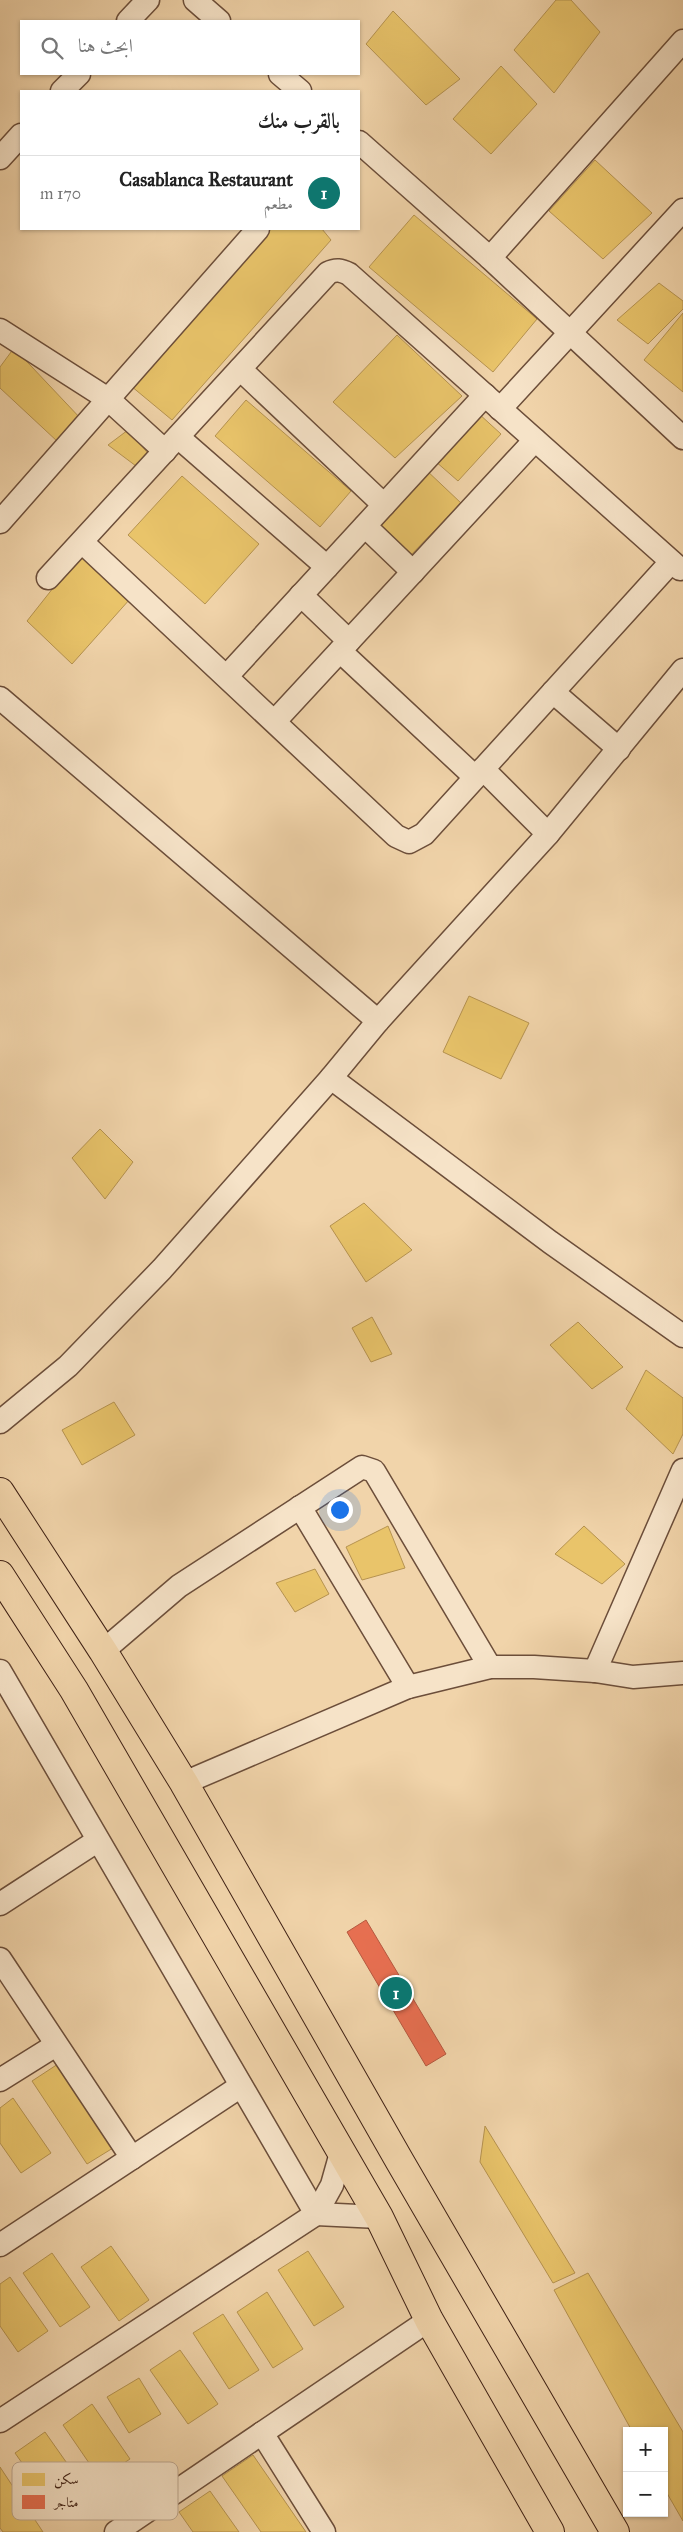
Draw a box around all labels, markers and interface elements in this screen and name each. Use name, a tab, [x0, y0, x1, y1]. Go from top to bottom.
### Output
search box	[20, 20, 360, 75]
icon: search	[38, 34, 66, 62]
text: ابحث هنا	[78, 34, 133, 57]
text: بالقرب منك	[258, 108, 340, 134]
text: Casablanca Restaurant	[119, 168, 293, 191]
text: 170 m	[40, 184, 81, 203]
text: 1	[321, 184, 327, 203]
text: مطعم	[264, 194, 293, 213]
your location	[327, 1497, 353, 1523]
pin: 1	[380, 1974, 412, 2012]
map controls	[623, 2427, 668, 2517]
button: +	[623, 2427, 668, 2472]
legend	[12, 2462, 178, 2520]
text: سكن	[54, 2471, 79, 2489]
button: −	[623, 2472, 668, 2517]
text: متاجر	[52, 2494, 78, 2511]

